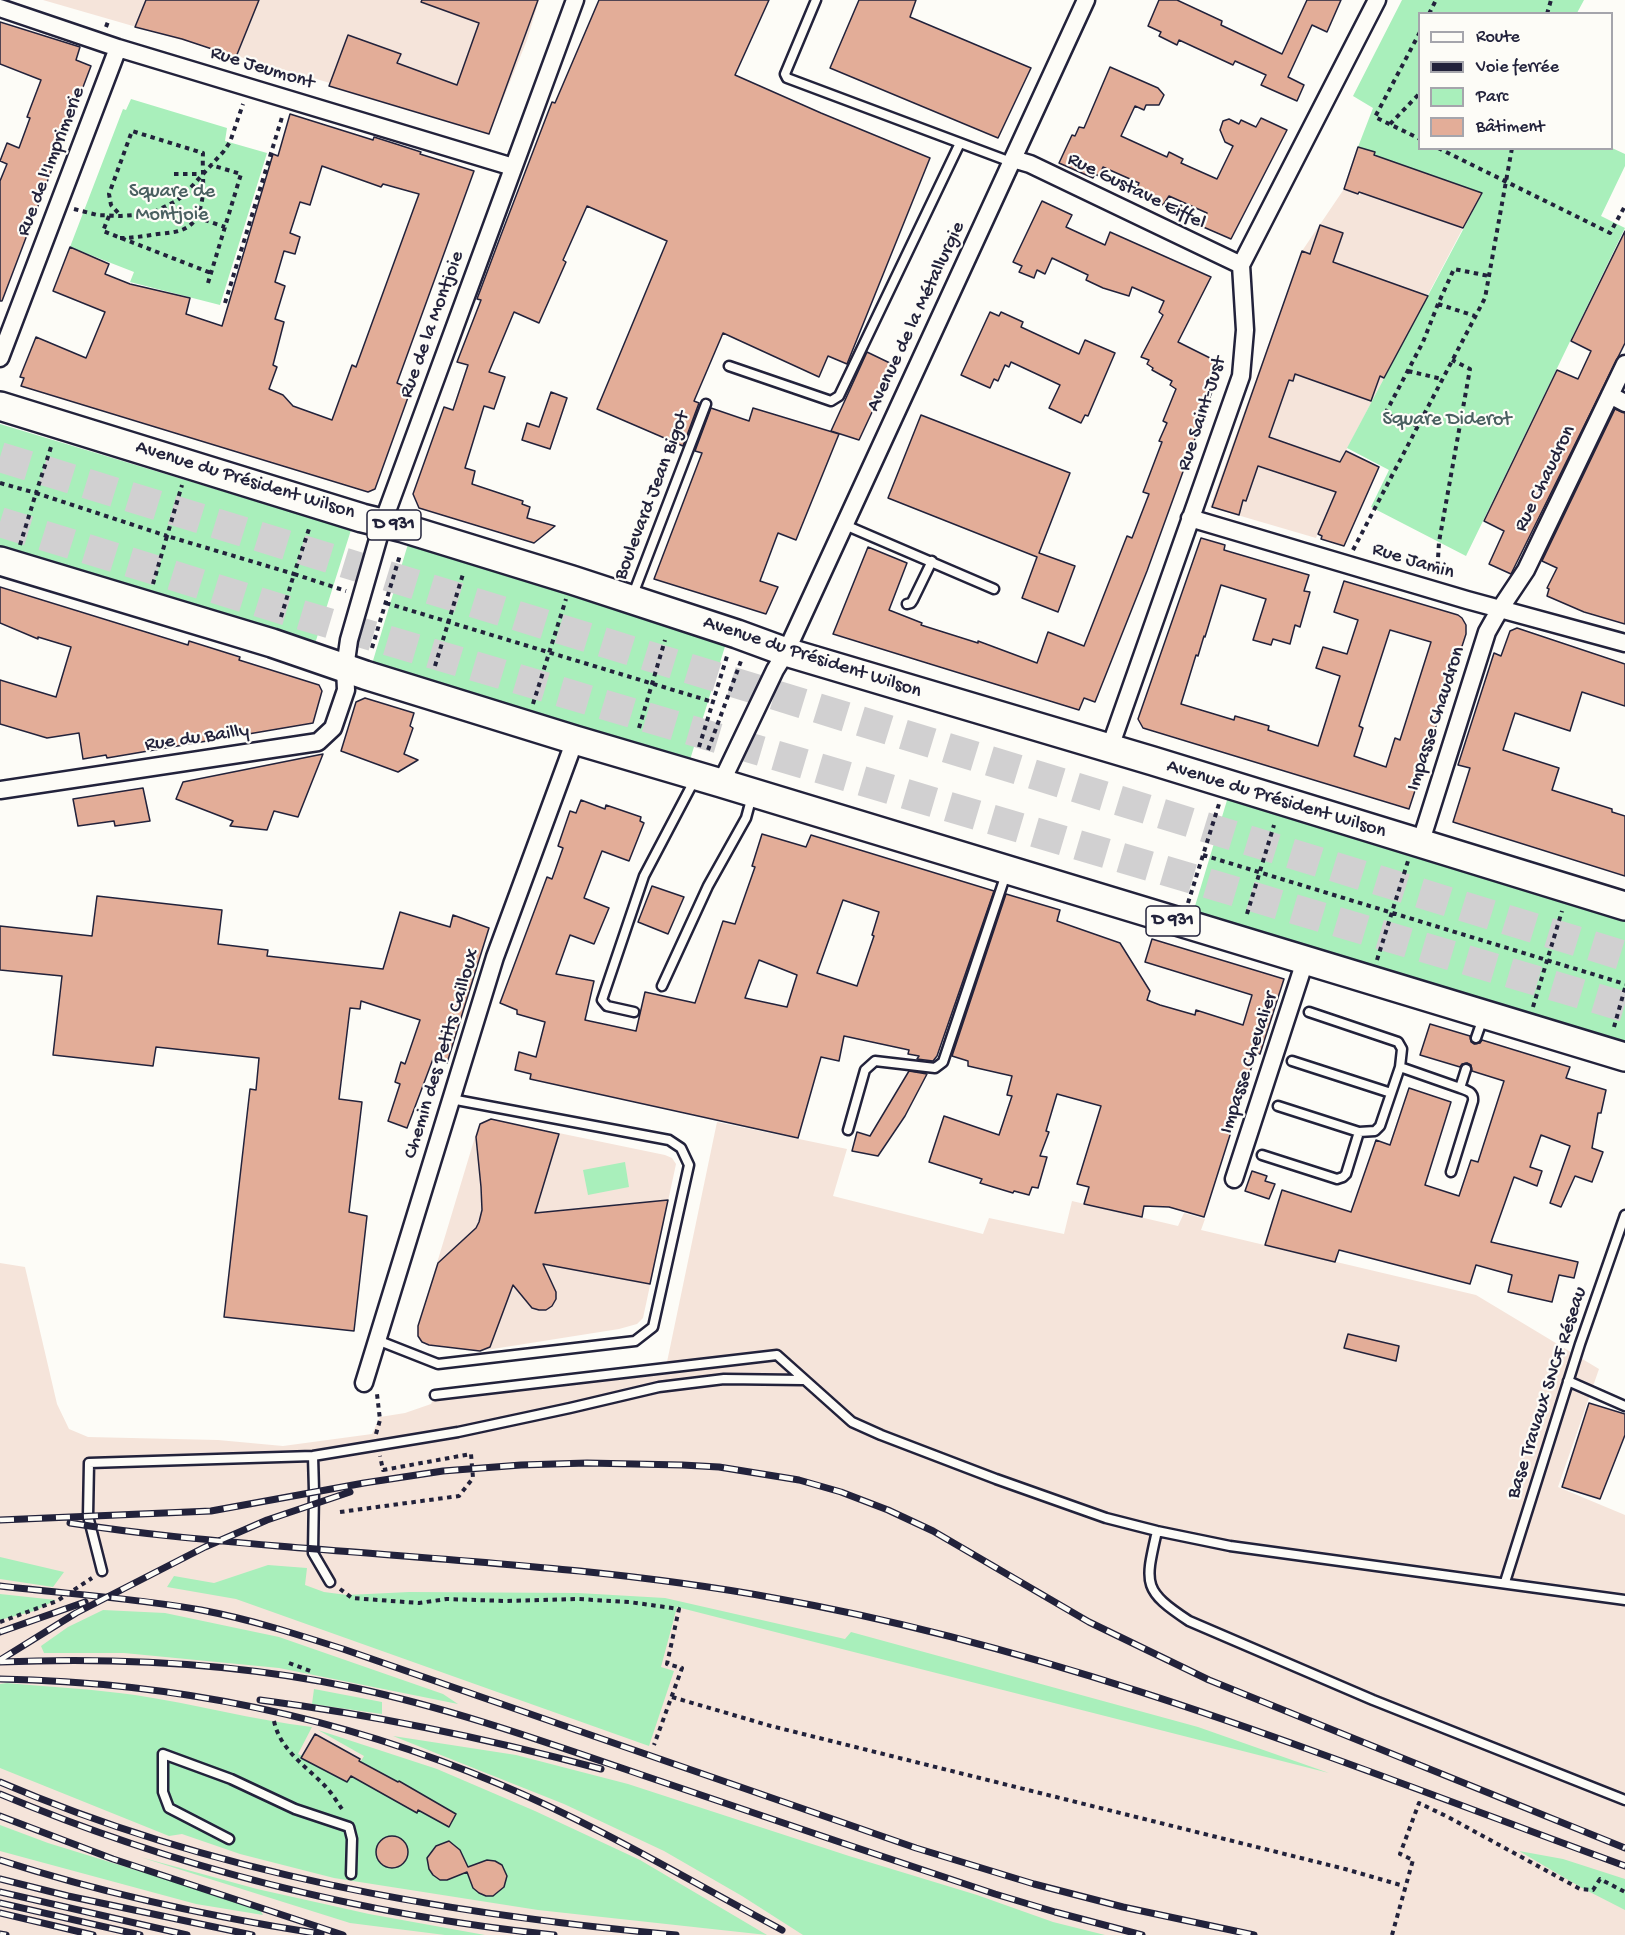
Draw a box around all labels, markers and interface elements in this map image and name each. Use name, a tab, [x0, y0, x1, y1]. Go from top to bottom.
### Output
legend	[1418, 12, 1613, 150]
text: Route	[1476, 27, 1520, 48]
street label: Rue Jeumont	[207, 42, 317, 96]
text: Voie ferrée	[1476, 57, 1559, 78]
street label: Rue de l'Imprimerie	[13, 84, 91, 240]
text: Parc	[1476, 87, 1508, 108]
text: Bâtiment	[1476, 117, 1544, 138]
street label: Rue Gustave Eiffel	[1063, 148, 1209, 236]
park label: Square de Montjoie	[129, 181, 215, 228]
street label: Avenue de la Métallurgie	[862, 218, 972, 416]
street label: Rue de la Montjoie	[395, 248, 471, 402]
street label: Rue Saint-Just	[1173, 354, 1233, 474]
street label: Boulevard Jean Bigot	[610, 408, 696, 584]
park label: Square Diderot	[1383, 409, 1511, 433]
street label: Rue Chaudron	[1510, 422, 1582, 536]
street label: Avenue du Président Wilson	[132, 436, 358, 526]
road number: D 931	[367, 510, 421, 540]
street label: Rue Jamin	[1369, 538, 1457, 586]
street label: Avenue du Président Wilson	[700, 611, 924, 705]
street label: Impasse Chaudron	[1402, 644, 1472, 794]
street label: Rue du Bailly	[143, 720, 251, 758]
street label: Avenue du Président Wilson	[1163, 755, 1389, 845]
road number: D 931	[1146, 906, 1200, 936]
street label: Chemin des Petits Cailloux	[400, 946, 486, 1162]
street label: Impasse Chevalier	[1216, 989, 1284, 1137]
street label: Base Travaux SNCF Réseau	[1502, 1284, 1594, 1502]

